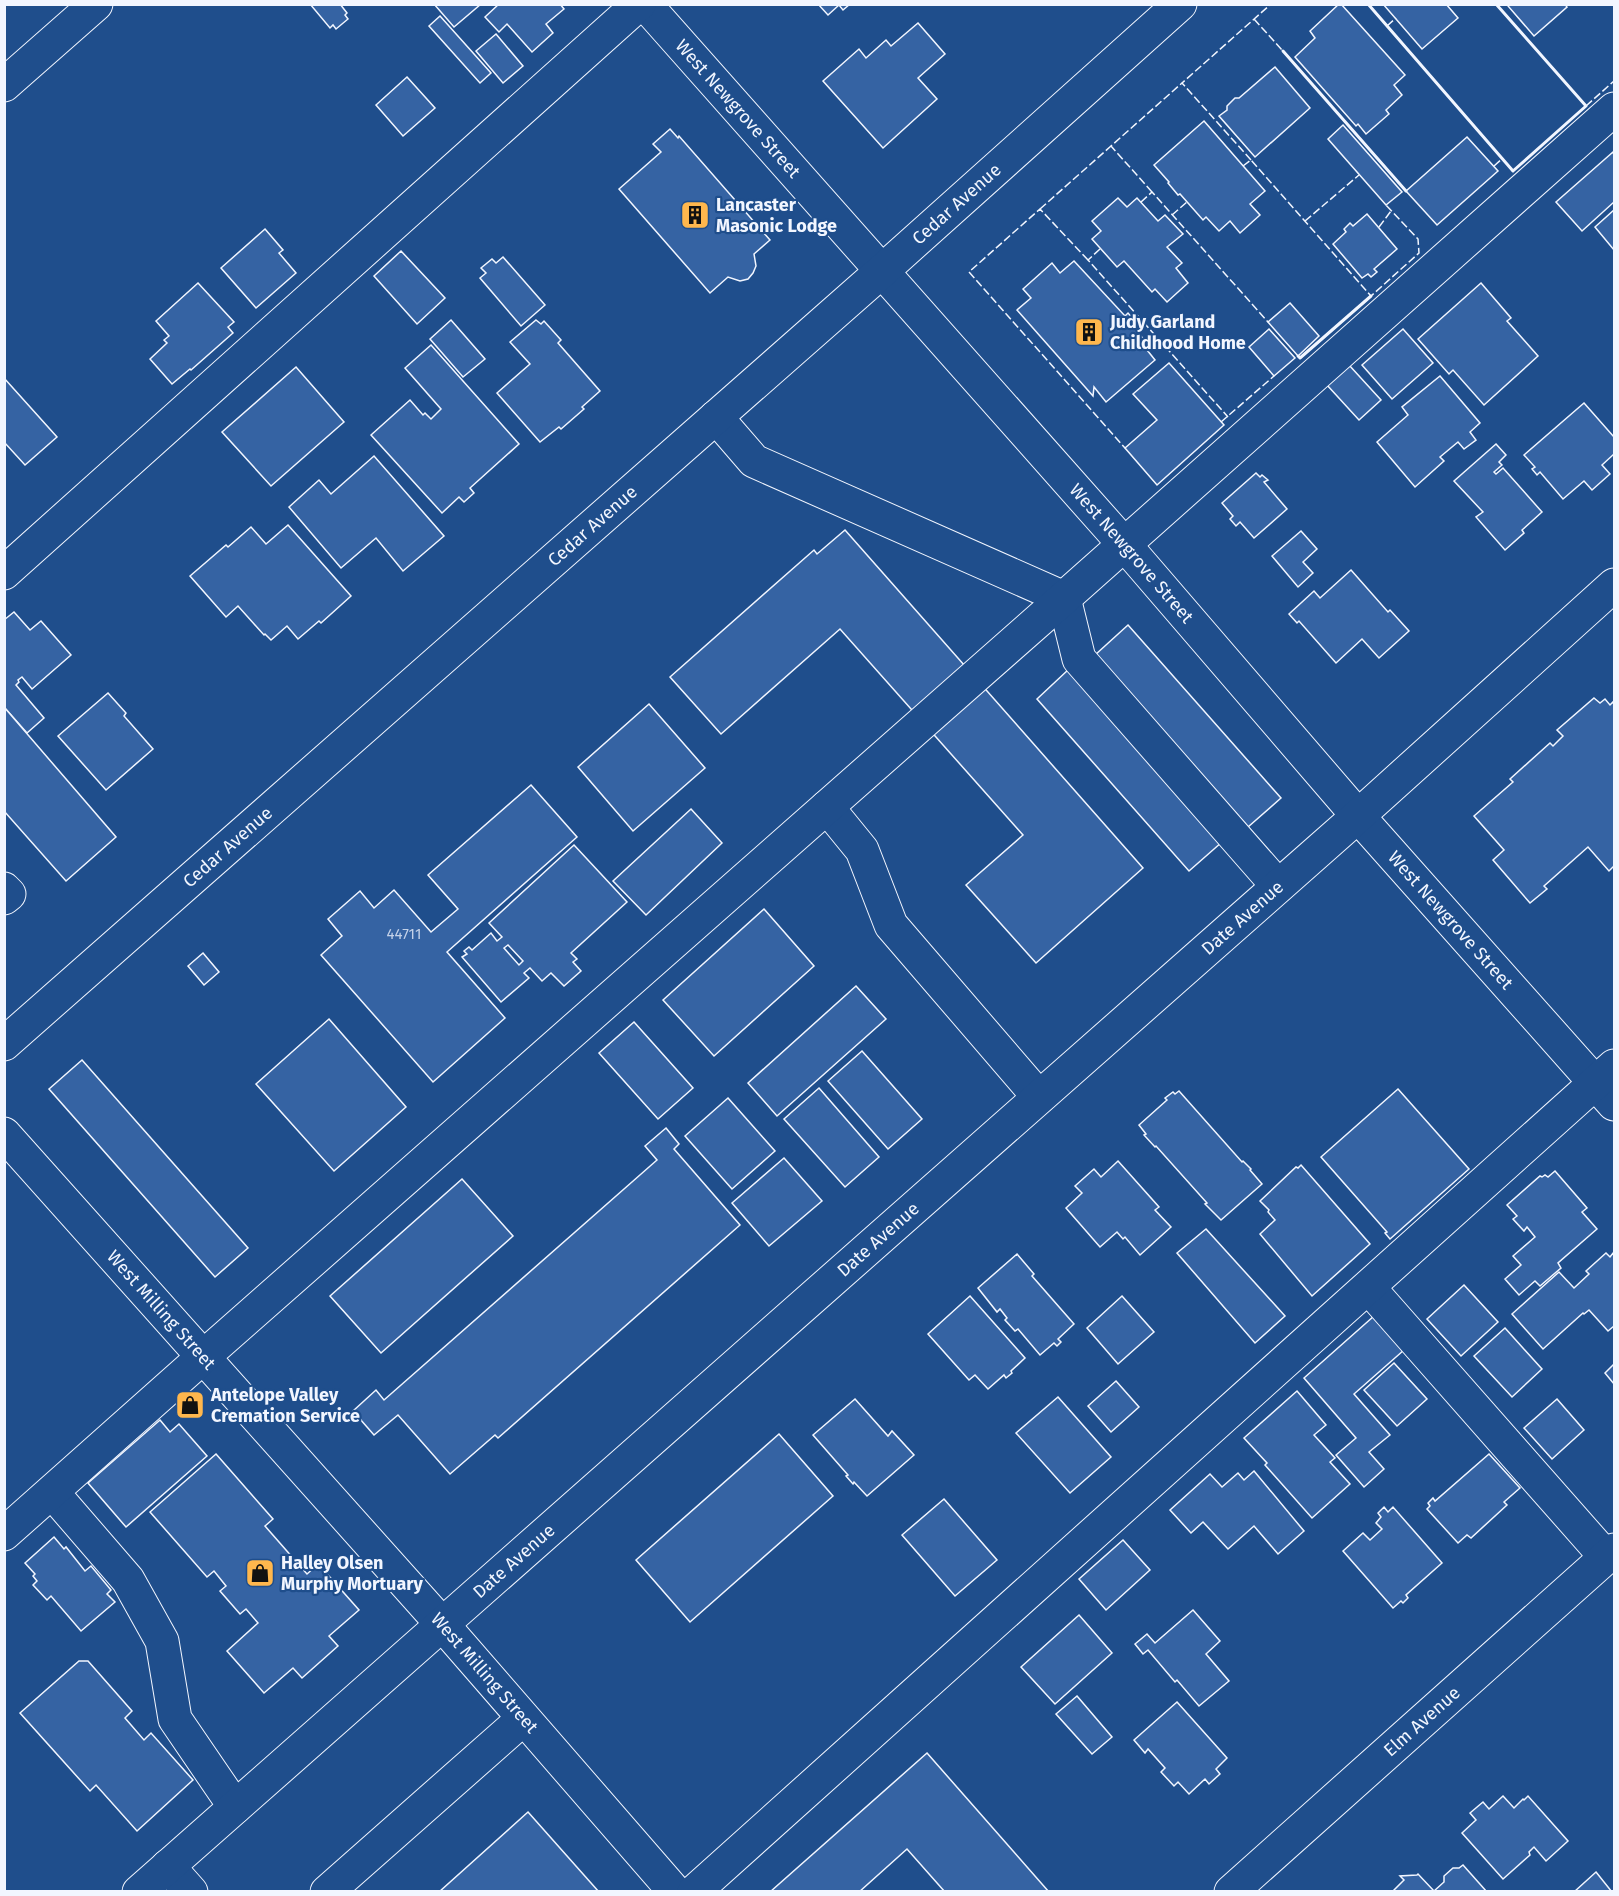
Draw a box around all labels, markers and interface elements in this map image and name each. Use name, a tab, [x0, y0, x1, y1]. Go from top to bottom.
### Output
street label: West Newgrove Street	[671, 35, 805, 183]
street label: Cedar Avenue	[908, 159, 1006, 250]
place label: Lancaster Masonic Lodge	[716, 194, 837, 237]
building icon: Lancaster Masonic Lodge	[679, 199, 711, 231]
place label: Judy Garland Childhood Home	[1109, 311, 1246, 354]
building icon: Judy Garland Childhood Home	[1073, 316, 1105, 348]
street label: West Newgrove Street	[1065, 479, 1199, 628]
street label: Cedar Avenue	[543, 481, 642, 571]
street label: Cedar Avenue	[179, 802, 277, 892]
street label: West Newgrove Street	[1383, 846, 1518, 994]
street label: Date Avenue	[1197, 876, 1288, 960]
house number: 44711	[387, 925, 421, 943]
street label: Date Avenue	[833, 1198, 924, 1281]
street label: West Milling Street	[102, 1246, 221, 1375]
place label: Antelope Valley Cremation Service	[210, 1384, 360, 1427]
shop icon: Antelope Valley Cremation Service	[174, 1389, 206, 1421]
street label: Date Avenue	[468, 1519, 559, 1603]
place label: Halley Olsen Murphy Mortuary	[281, 1552, 423, 1595]
shop icon: Halley Olsen Murphy Mortuary	[244, 1557, 276, 1589]
street label: West Milling Street	[426, 1608, 543, 1738]
street label: Elm Avenue	[1379, 1682, 1465, 1761]

